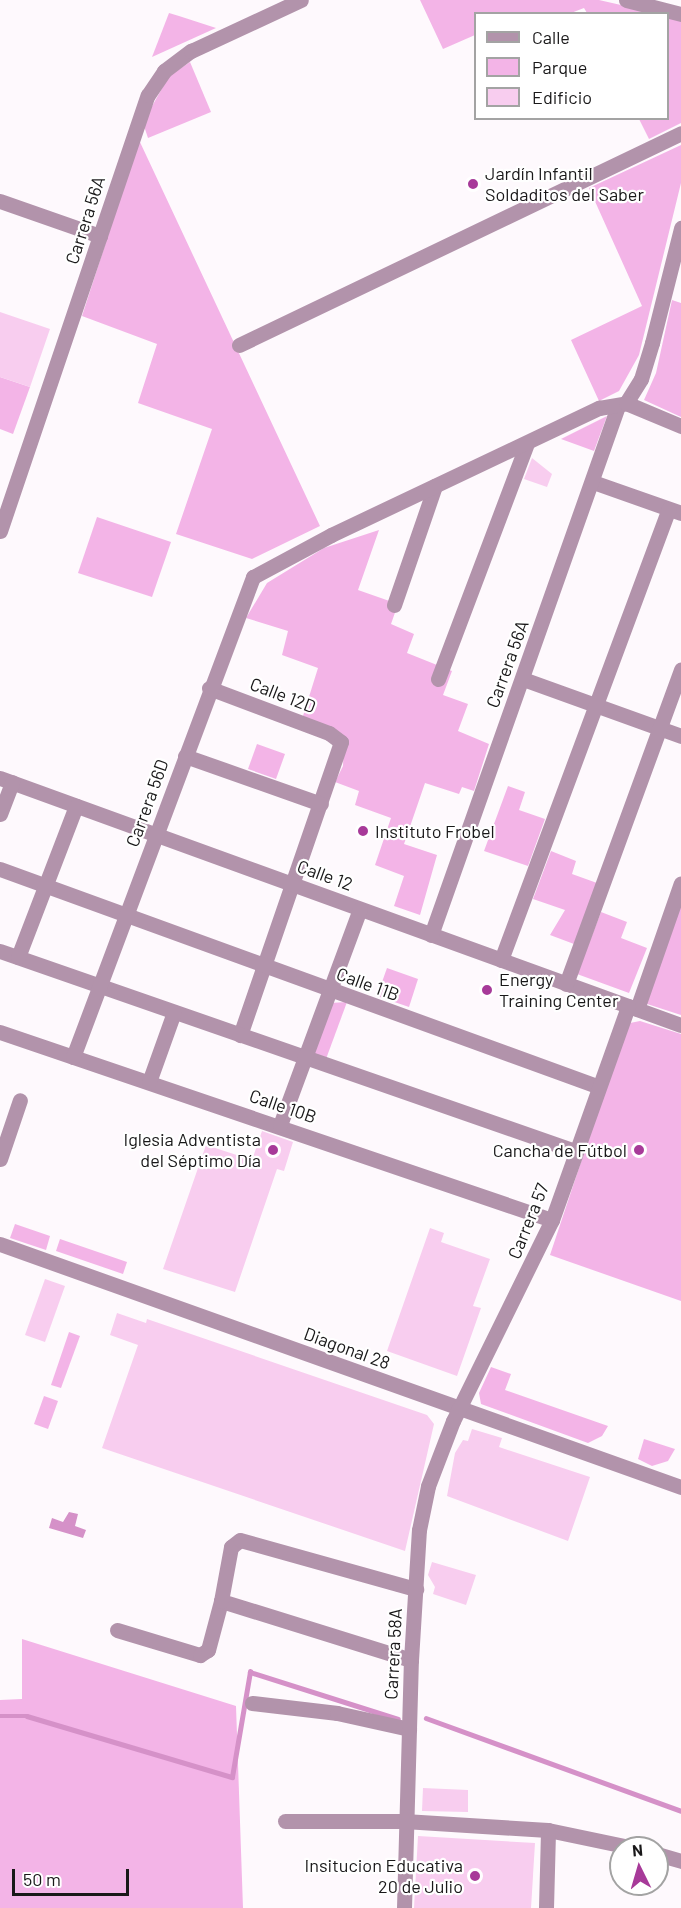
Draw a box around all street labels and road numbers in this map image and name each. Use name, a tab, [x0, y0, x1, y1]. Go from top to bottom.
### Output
street label: Carrera 56A	[61, 173, 109, 267]
street label: Carrera 56A	[481, 617, 533, 711]
street label: Calle 12D	[247, 673, 319, 717]
street label: Carrera 56D	[121, 756, 173, 850]
street label: Calle 12	[294, 855, 356, 895]
street label: Calle 11B	[334, 963, 402, 1005]
street label: Calle 10B	[247, 1085, 319, 1127]
street label: Carrera 57	[503, 1180, 553, 1262]
street label: Diagonal 28	[301, 1322, 393, 1374]
street label: Carrera 58A	[380, 1608, 406, 1700]

